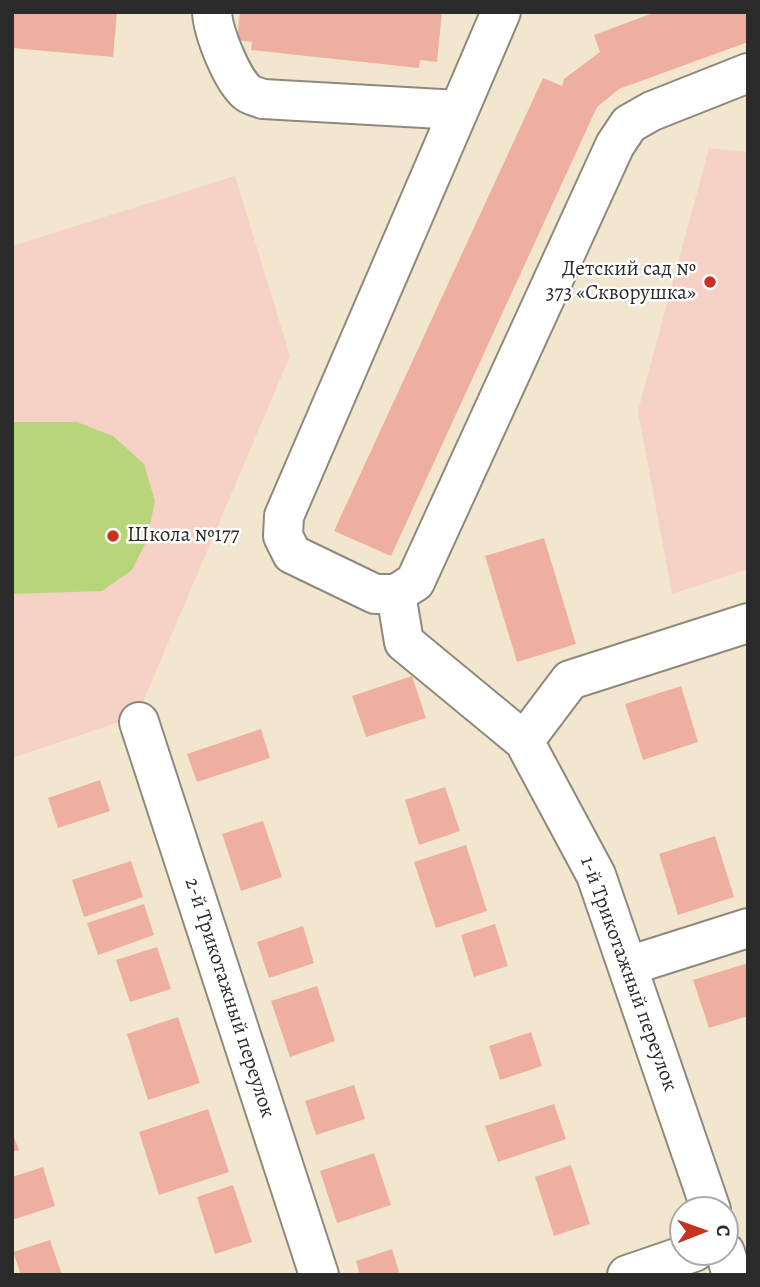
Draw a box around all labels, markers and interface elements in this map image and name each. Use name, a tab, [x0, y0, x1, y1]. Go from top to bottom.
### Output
place label: Детский сад № 373 «Скворушка»	[546, 257, 696, 307]
marker: Детский сад № 373 «Скворушка»	[702, 274, 718, 290]
place label: Школа №177	[127, 523, 239, 549]
marker: Школа №177	[105, 528, 121, 544]
street label: 1-й Трикотажный переулок	[574, 853, 682, 1095]
street label: 2-й Трикотажный переулок	[178, 875, 280, 1121]
north arrow	[669, 1196, 739, 1266]
text: С	[710, 1225, 736, 1237]

